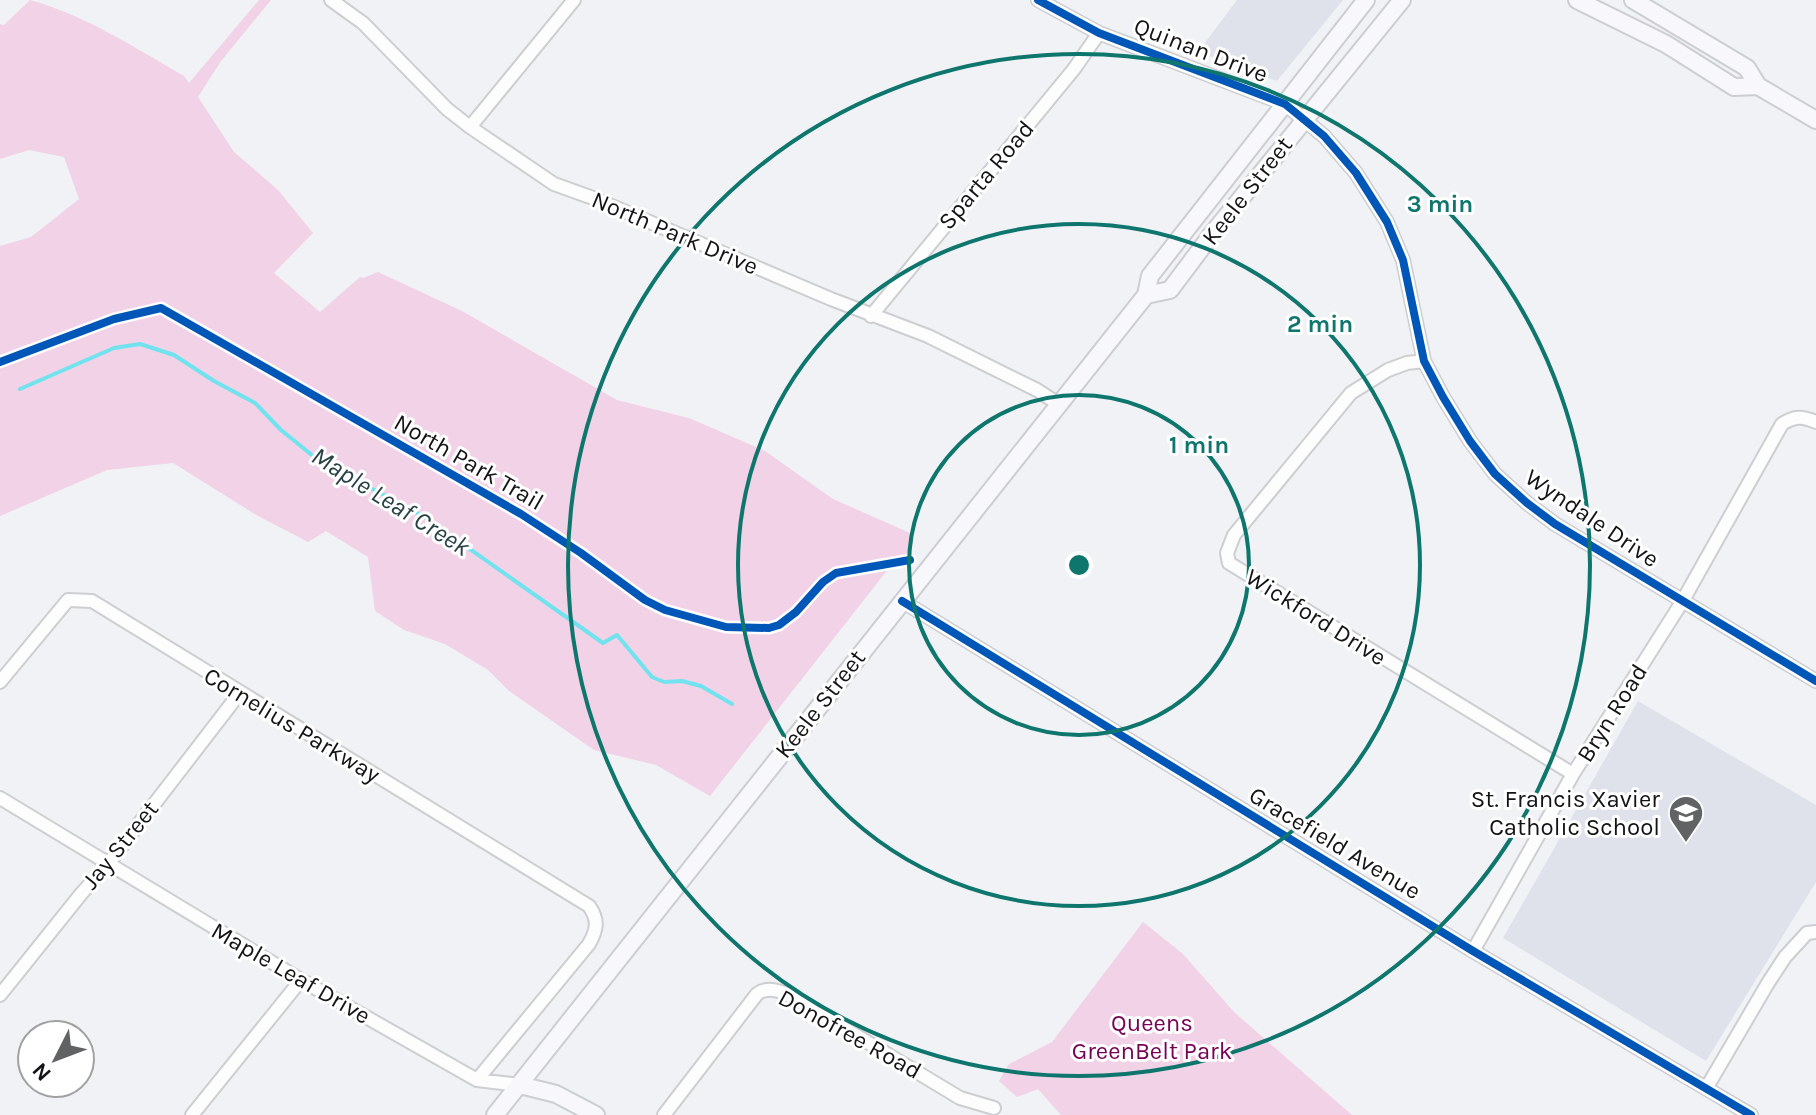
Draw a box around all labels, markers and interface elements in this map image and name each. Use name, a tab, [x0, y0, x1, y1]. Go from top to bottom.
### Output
street label: Quinan Drive	[1130, 12, 1272, 88]
street label: Sparta Road	[932, 115, 1040, 235]
street label: Keele Street	[1196, 131, 1298, 251]
street label: North Park Drive	[588, 185, 762, 281]
text: 3 min	[1407, 190, 1473, 218]
text: 2 min	[1287, 310, 1353, 338]
street label: North Park Trail	[389, 408, 549, 516]
text: 1 min	[1169, 431, 1229, 459]
water label: Maple Leaf Creek	[306, 440, 476, 563]
street label: Wyndale Drive	[1520, 463, 1664, 573]
centre of rings	[1065, 551, 1093, 579]
street label: Wickford Drive	[1241, 563, 1391, 671]
street label: Keele Street	[769, 644, 871, 764]
street label: Bryn Road	[1571, 659, 1653, 767]
street label: Cornelius Parkway	[199, 661, 385, 789]
street label: Gracefield Avenue	[1244, 781, 1426, 905]
place label: St. Francis Xavier Catholic School	[1471, 785, 1660, 841]
school or university icon: St. Francis Xavier Catholic School	[1667, 794, 1705, 844]
street label: Jay Street	[76, 795, 164, 895]
street label: Maple Leaf Drive	[206, 916, 376, 1030]
street label: Donofree Road	[774, 983, 926, 1085]
park label: Queens GreenBelt Park	[1072, 1009, 1232, 1065]
north arrow	[16, 1019, 96, 1099]
text: N	[27, 1057, 57, 1086]

